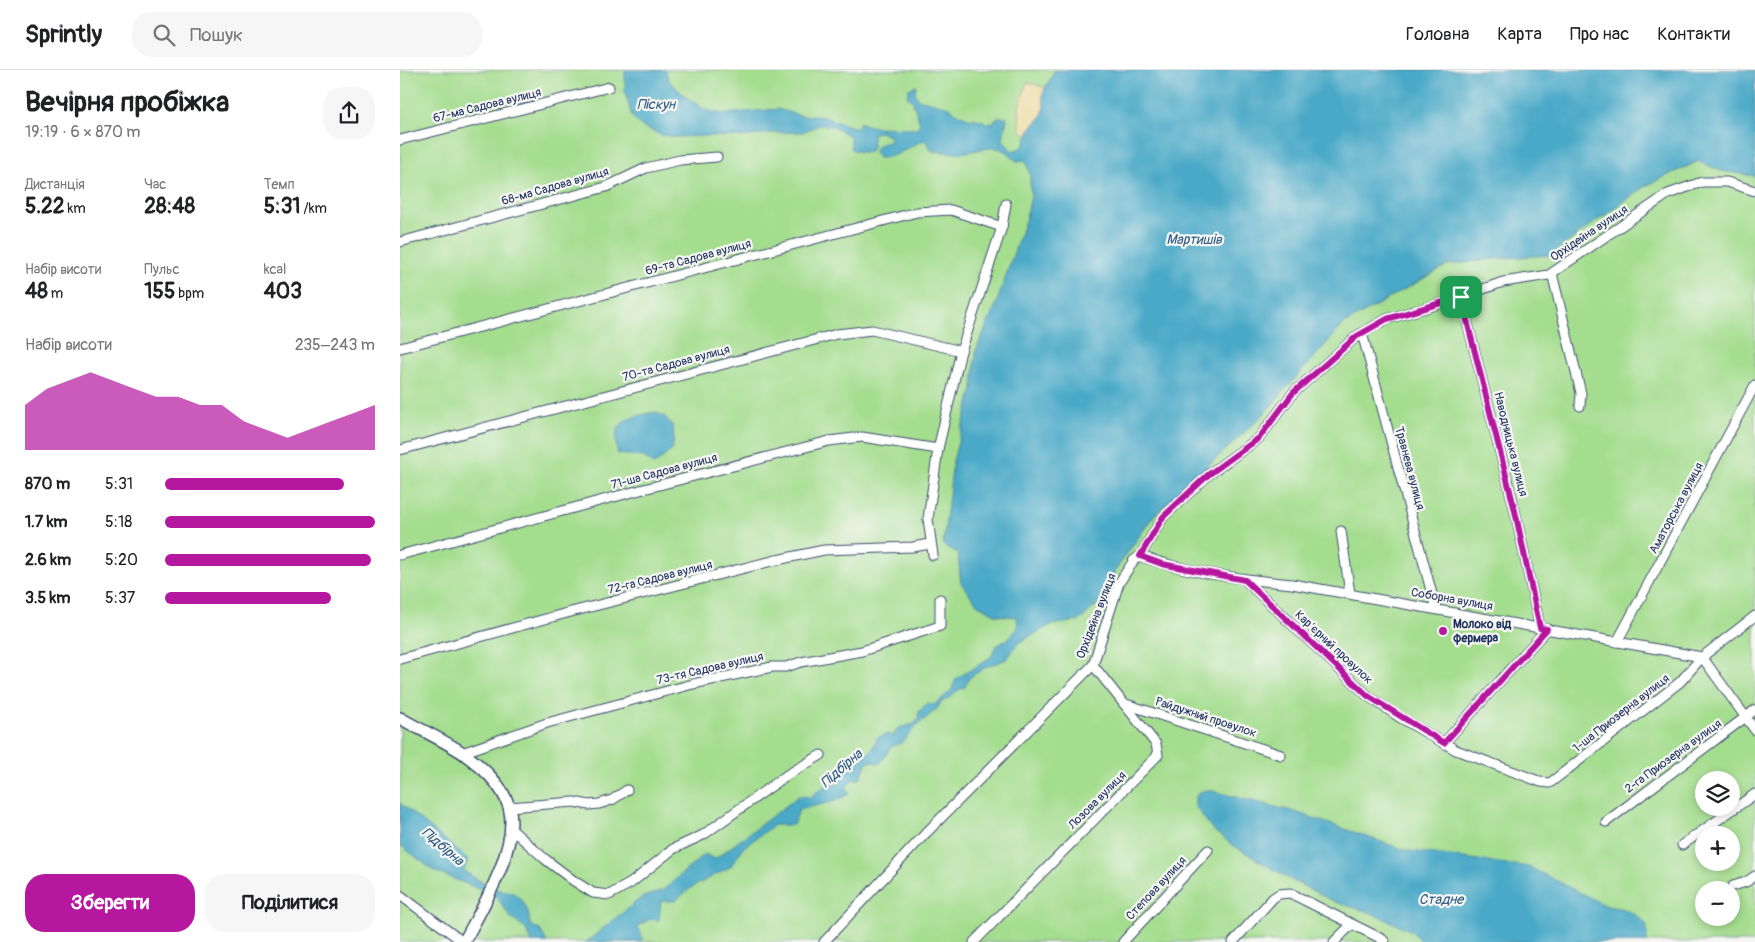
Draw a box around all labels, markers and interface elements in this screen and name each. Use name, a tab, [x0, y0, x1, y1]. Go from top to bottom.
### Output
search box	[132, 12, 482, 57]
text: Sprintly	[25, 20, 102, 49]
icon: search	[150, 21, 178, 49]
text: Пошук	[190, 23, 243, 47]
text: Головна	[1406, 23, 1469, 46]
text: Карта	[1497, 23, 1542, 46]
text: Про нас	[1570, 23, 1629, 46]
text: Контакти	[1657, 23, 1730, 46]
text: Вечірня пробіжка	[25, 85, 229, 120]
street label: 67-ма Садова вулиця	[431, 85, 543, 126]
button: share	[323, 87, 375, 139]
water label: Піскун	[637, 96, 677, 113]
text: 19:19 · 6 × 870 m	[25, 122, 141, 142]
street label: 68-ма Садова вулиця	[500, 164, 611, 209]
text: Дистанція	[25, 176, 85, 193]
text: Час	[144, 176, 166, 193]
text: Темп	[264, 176, 295, 193]
text: 5.22	[25, 193, 64, 220]
text: 28:48	[144, 193, 195, 220]
text: 5:31	[264, 193, 301, 220]
text: km	[64, 200, 86, 217]
text: /km	[301, 200, 327, 217]
street label: Орхідейна вулиця	[1548, 202, 1631, 265]
water label: Мартишів	[1166, 231, 1223, 248]
street label: 69-та Садова вулиця	[644, 236, 753, 279]
text: Набір висоти	[25, 261, 101, 278]
text: Пульс	[144, 261, 180, 278]
text: kcal	[264, 261, 286, 278]
pin	[1440, 276, 1482, 318]
text: 48	[25, 278, 48, 305]
text: 155	[144, 278, 175, 305]
text: 403	[264, 278, 302, 305]
icon: arrive	[1447, 283, 1475, 311]
text: m	[48, 285, 63, 302]
text: bpm	[175, 285, 204, 302]
text: Набір висоти	[25, 335, 112, 355]
text: 235–243 m	[295, 335, 375, 355]
street label: 70-та Садова вулиця	[621, 342, 732, 385]
street label: Наводницька вулиця	[1490, 390, 1531, 498]
street label: Травнева вулиця	[1391, 425, 1428, 512]
street label: 71-ша Садова вулиця	[609, 450, 719, 493]
street label: Аматорська вулиця	[1646, 460, 1707, 556]
text: 870 m	[25, 474, 70, 494]
text: 5:31	[105, 474, 133, 494]
text: 1.7 km	[25, 512, 68, 532]
text: 5:18	[105, 512, 132, 532]
text: 2.6 km	[25, 550, 71, 570]
text: 5:20	[105, 550, 138, 570]
street label: 72-га Садова вулиця	[606, 557, 714, 598]
street label: Орхідейна вулиця	[1073, 571, 1120, 661]
street label: Соборна вулиця	[1410, 585, 1494, 614]
text: 3.5 km	[25, 588, 70, 608]
text: 5:37	[105, 588, 135, 608]
street label: Карʼєрний провулок	[1292, 607, 1376, 687]
place label: Молоко від фермера	[1453, 617, 1512, 646]
marker: Молоко від фермера	[1437, 625, 1449, 637]
street label: 73-тя Садова вулиця	[655, 649, 765, 688]
street label: 1-ша Приозерна вулиця	[1570, 671, 1673, 756]
street label: Райдужний провулок	[1154, 694, 1258, 741]
street label: 2-га Приозерна вулиця	[1622, 716, 1725, 797]
water label: Підбірна	[817, 745, 867, 791]
street label: Лозова вулиця	[1065, 768, 1130, 833]
map controls	[1695, 771, 1740, 926]
button: layers	[1695, 771, 1740, 816]
water label: Підбірна	[418, 824, 468, 870]
button: +	[1695, 826, 1740, 871]
street label: Степова вулиця	[1123, 853, 1190, 923]
button: Зберегти	[25, 874, 195, 932]
button: Поділитися	[205, 874, 375, 932]
button: −	[1695, 881, 1740, 926]
water label: Стадне	[1419, 891, 1465, 908]

